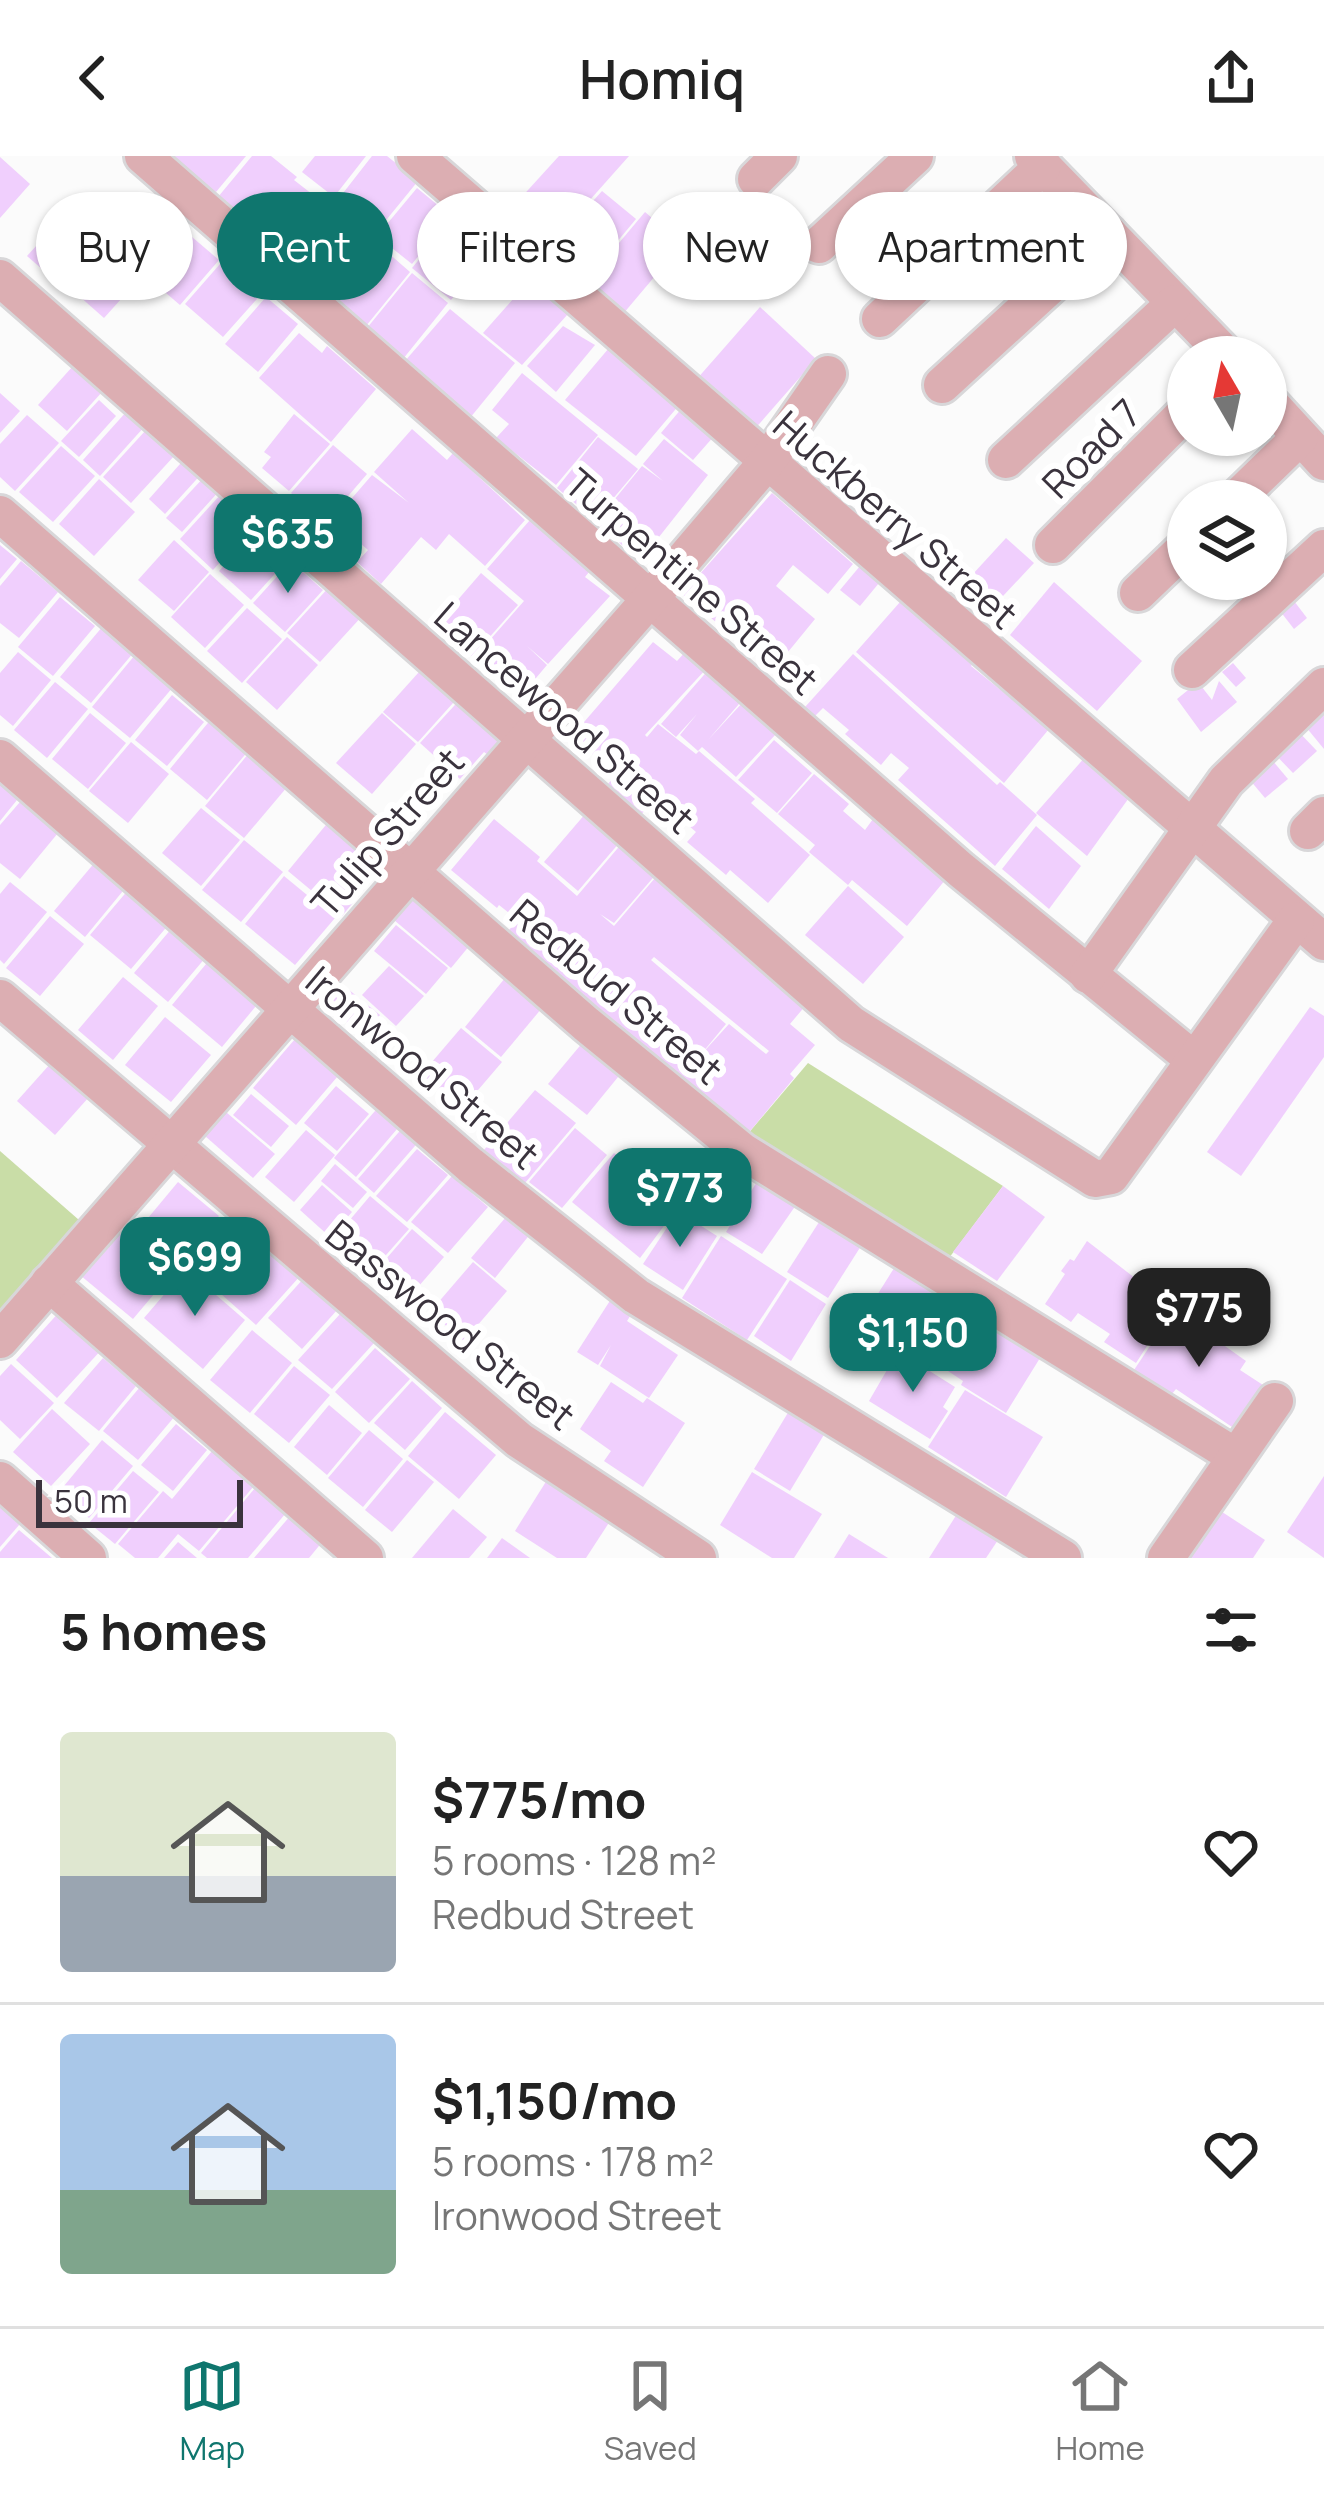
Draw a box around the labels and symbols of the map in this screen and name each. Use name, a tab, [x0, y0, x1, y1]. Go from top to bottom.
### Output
north arrow	[1167, 336, 1287, 456]
street label: Road 7	[1030, 387, 1152, 509]
street label: Huckberry Street	[762, 398, 1030, 640]
street label: Turpentine Street	[554, 456, 830, 706]
pin: $635	[217, 494, 359, 596]
street label: Lancewood Street	[423, 589, 707, 845]
street label: Tulip Street	[298, 736, 476, 928]
street label: Redbud Street	[499, 886, 735, 1096]
street label: Ironwood Street	[295, 953, 551, 1181]
pin: $773	[609, 1148, 751, 1250]
street label: Basswood Street	[315, 1207, 587, 1441]
pin: $699	[124, 1217, 266, 1319]
pin: $775	[1128, 1268, 1270, 1370]
pin: $1,150	[815, 1293, 1011, 1395]
scale bar	[36, 1474, 243, 1527]

